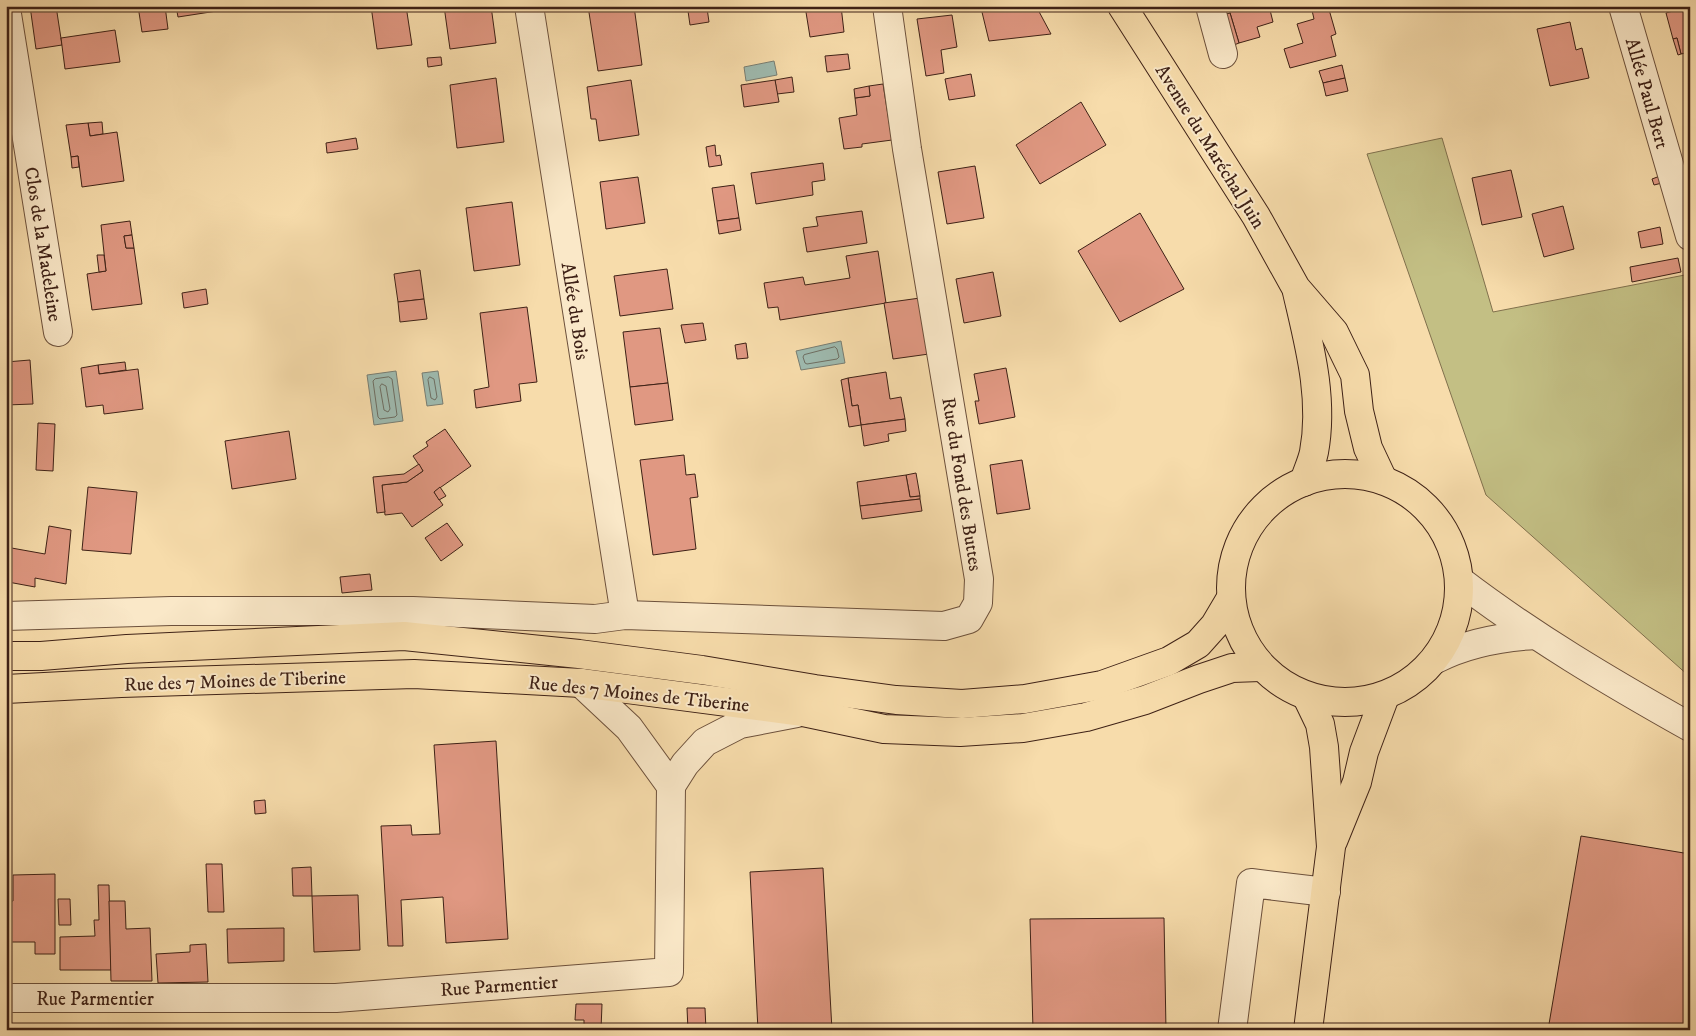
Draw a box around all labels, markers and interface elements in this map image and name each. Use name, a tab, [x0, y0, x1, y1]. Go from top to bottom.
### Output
street label: Allée Paul Bert	[1620, 35, 1673, 152]
street label: Avenue du Maréchal Juin	[1150, 60, 1270, 233]
street label: Clos de la Madeleine	[19, 165, 66, 323]
street label: Allée du Bois	[555, 261, 594, 362]
street label: Rue du Fond des Buttes	[936, 396, 987, 573]
street label: Rue des 7 Moines de Tiberine	[124, 666, 347, 697]
street label: Rue des 7 Moines de Tiberine	[527, 671, 751, 718]
street label: Rue Parmentier	[440, 971, 559, 1002]
street label: Rue Parmentier	[36, 988, 154, 1011]

